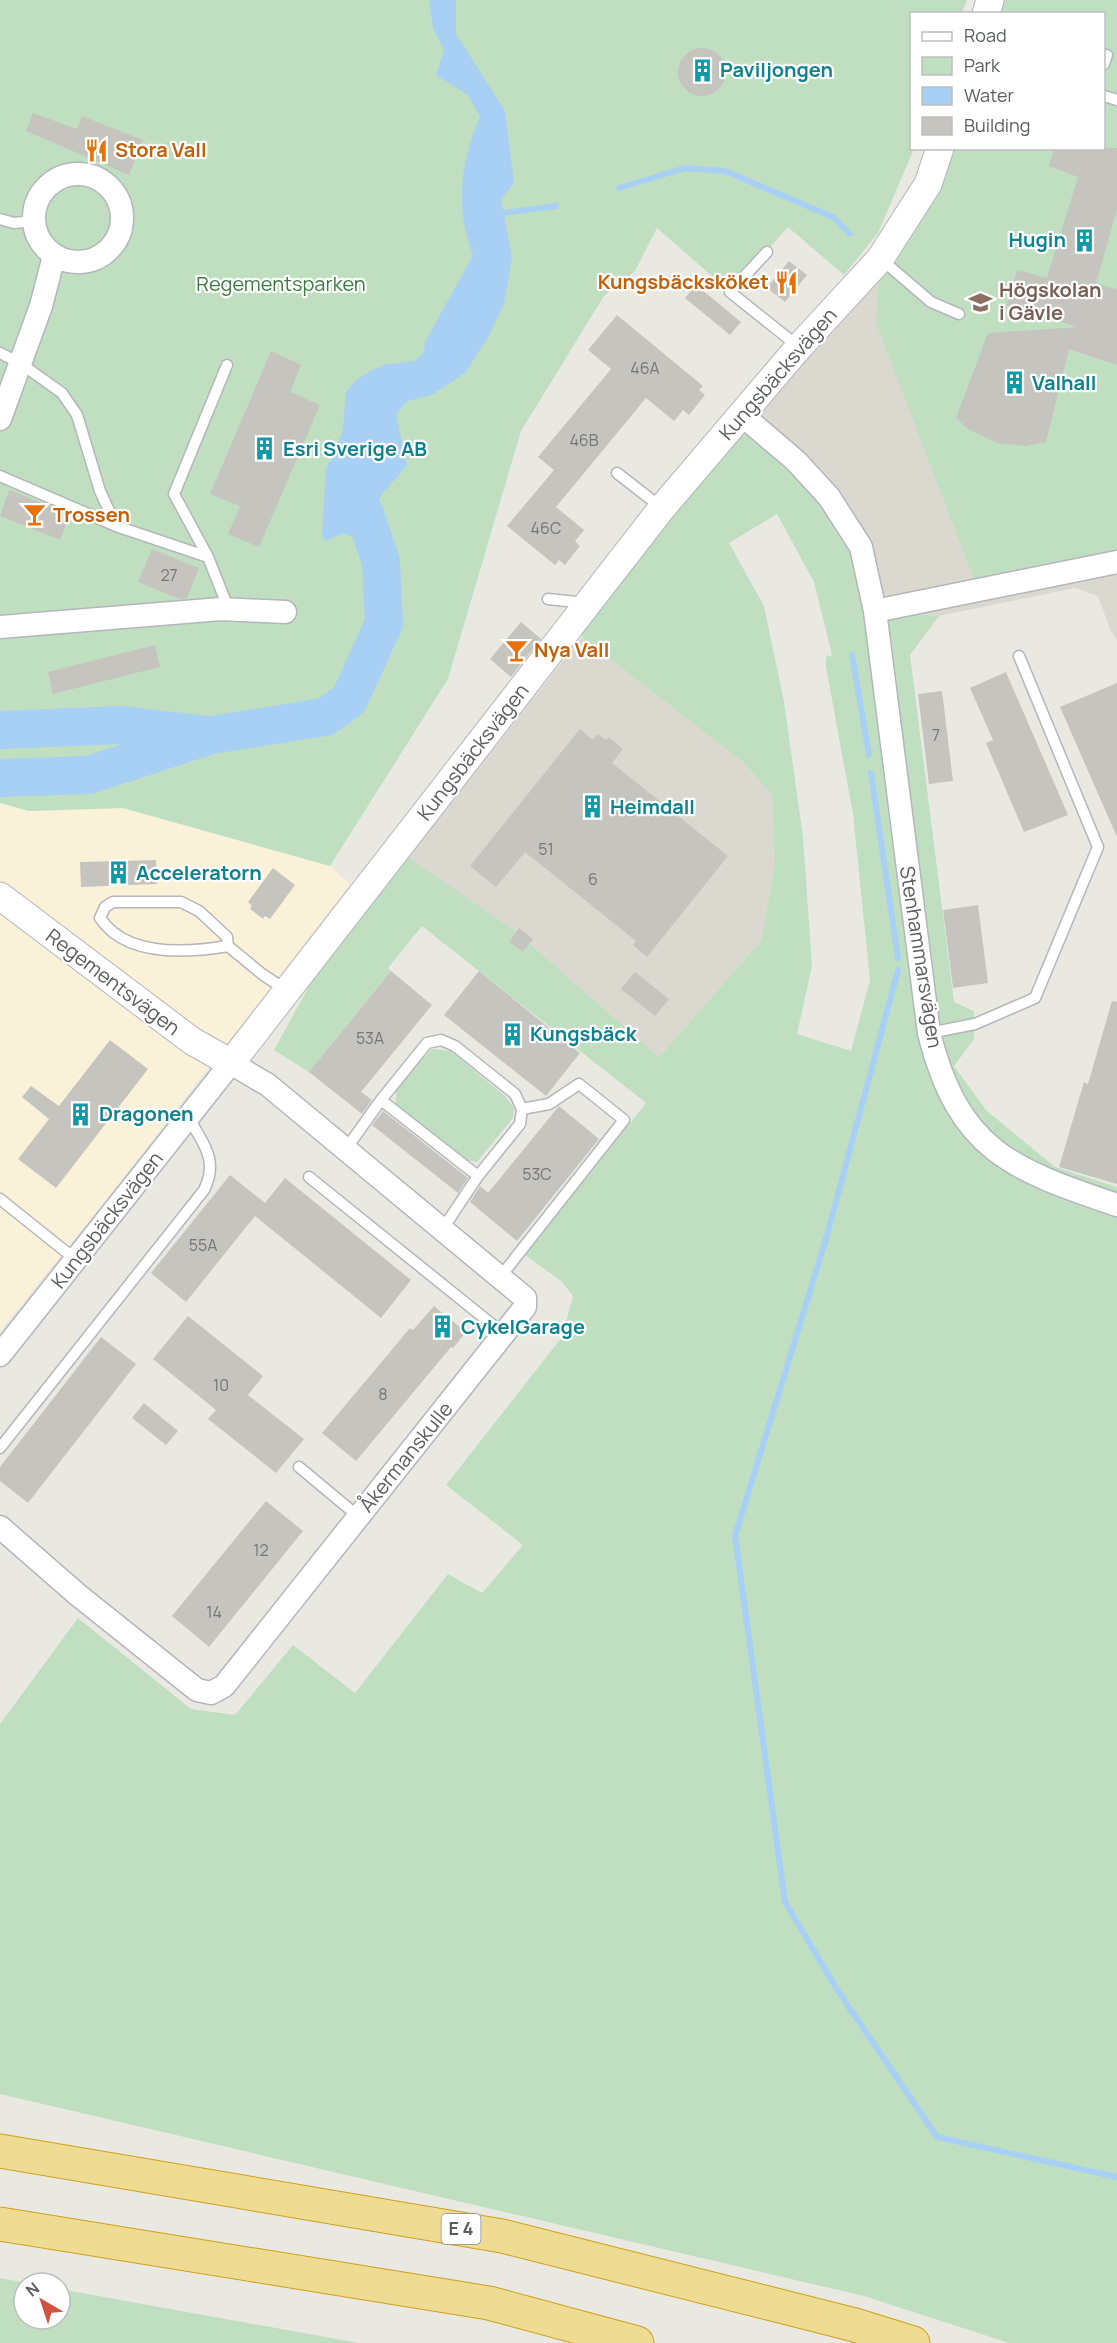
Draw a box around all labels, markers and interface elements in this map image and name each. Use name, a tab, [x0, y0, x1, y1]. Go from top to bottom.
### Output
legend	[910, 12, 1105, 150]
text: Road	[964, 23, 1007, 47]
text: Park	[964, 53, 1001, 77]
place label: Paviljongen	[720, 56, 833, 83]
building icon: Paviljongen	[689, 57, 715, 83]
text: Water	[964, 83, 1014, 107]
text: Building	[964, 113, 1030, 137]
place label: Stora Vall	[115, 136, 207, 163]
restaurant icon: Stora Vall	[84, 137, 110, 163]
place label: Hugin	[1009, 226, 1066, 253]
building icon: Hugin	[1071, 227, 1097, 253]
place label: Kungsbäcksköket	[598, 268, 769, 295]
restaurant icon: Kungsbäcksköket	[774, 269, 800, 295]
park label: Regementsparken	[196, 270, 366, 297]
place label: Högskolan i Gävle	[999, 276, 1102, 326]
school or university icon: Högskolan i Gävle	[968, 289, 994, 315]
street label: Kungsbäcksvägen	[713, 302, 843, 446]
house number: 46A	[630, 357, 660, 379]
place label: Valhall	[1032, 369, 1096, 396]
building icon: Valhall	[1001, 370, 1027, 396]
house number: 46B	[569, 429, 599, 451]
place label: Esri Sverige AB	[283, 435, 427, 462]
building icon: Esri Sverige AB	[252, 436, 278, 462]
place label: Trossen	[53, 501, 130, 528]
bar icon: Trossen	[22, 502, 48, 528]
house number: 46C	[531, 517, 561, 539]
house number: 27	[160, 564, 178, 586]
place label: Nya Vall	[534, 636, 609, 663]
bar icon: Nya Vall	[503, 637, 529, 663]
street label: Kungsbäcksvägen	[411, 678, 535, 826]
house number: 7	[932, 724, 940, 746]
place label: Heimdall	[610, 793, 695, 820]
building icon: Heimdall	[579, 794, 605, 820]
house number: 51	[538, 838, 554, 860]
place label: Acceleratorn	[136, 859, 262, 886]
building icon: Acceleratorn	[105, 860, 131, 886]
street label: Stenhammarsvägen	[894, 864, 949, 1050]
house number: 6	[588, 868, 598, 890]
street label: Regementsvägen	[41, 922, 186, 1041]
place label: Kungsbäck	[530, 1020, 638, 1047]
building icon: Kungsbäck	[499, 1021, 525, 1047]
house number: 53A	[356, 1027, 384, 1049]
place label: Dragonen	[99, 1100, 194, 1127]
building icon: Dragonen	[68, 1101, 94, 1127]
street label: Kungsbäcksvägen	[45, 1146, 169, 1294]
house number: 53C	[522, 1163, 552, 1185]
house number: 55A	[189, 1234, 217, 1256]
place label: CykelGarage	[461, 1313, 585, 1340]
building icon: CykelGarage	[430, 1314, 456, 1340]
house number: 10	[213, 1374, 229, 1396]
house number: 8	[378, 1383, 388, 1405]
street label: Åkermanskulle	[353, 1396, 458, 1517]
house number: 12	[253, 1539, 269, 1561]
house number: 14	[206, 1601, 222, 1623]
road number: E 4	[442, 2214, 480, 2244]
north arrow	[12, 2271, 72, 2331]
text: N	[21, 2277, 44, 2302]

